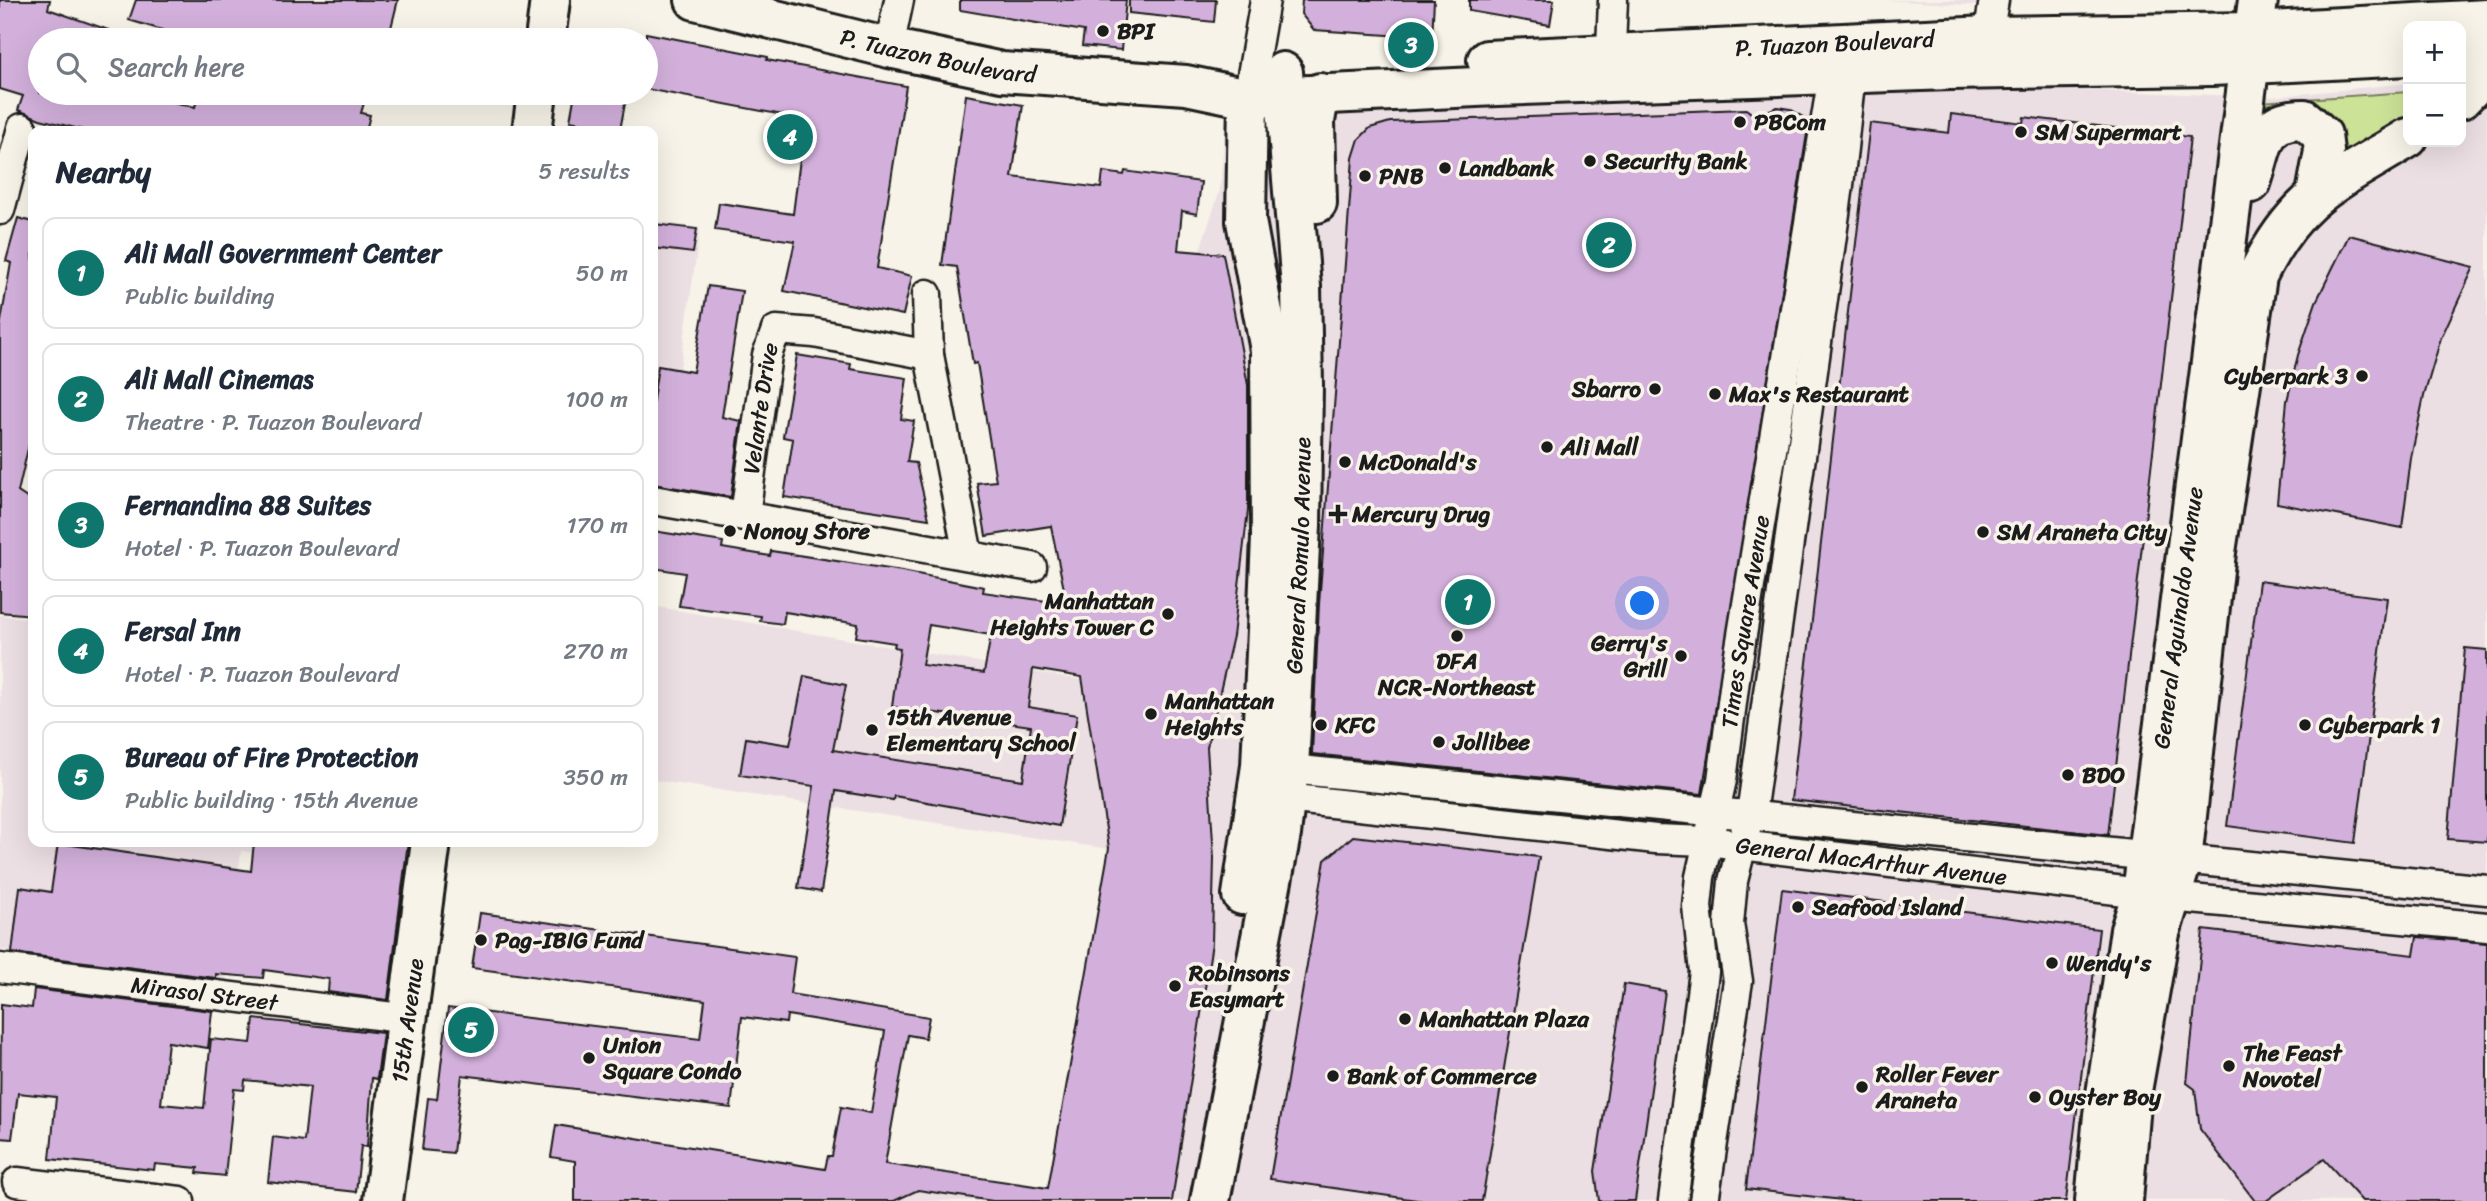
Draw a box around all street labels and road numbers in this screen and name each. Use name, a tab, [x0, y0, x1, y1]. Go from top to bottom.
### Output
street label: P. Tuazon Boulevard	[836, 17, 1040, 95]
street label: P. Tuazon Boulevard	[1734, 19, 1937, 69]
street label: Velante Drive	[731, 336, 791, 477]
street label: General Romulo Avenue	[1274, 437, 1323, 675]
street label: General Aguinaldo Avenue	[2141, 484, 2216, 751]
street label: Times Square Avenue	[1709, 512, 1782, 731]
street label: General MacArthur Avenue	[1733, 825, 2009, 898]
street label: 15th Avenue	[379, 956, 436, 1086]
street label: Mirasol Street	[129, 965, 282, 1024]

